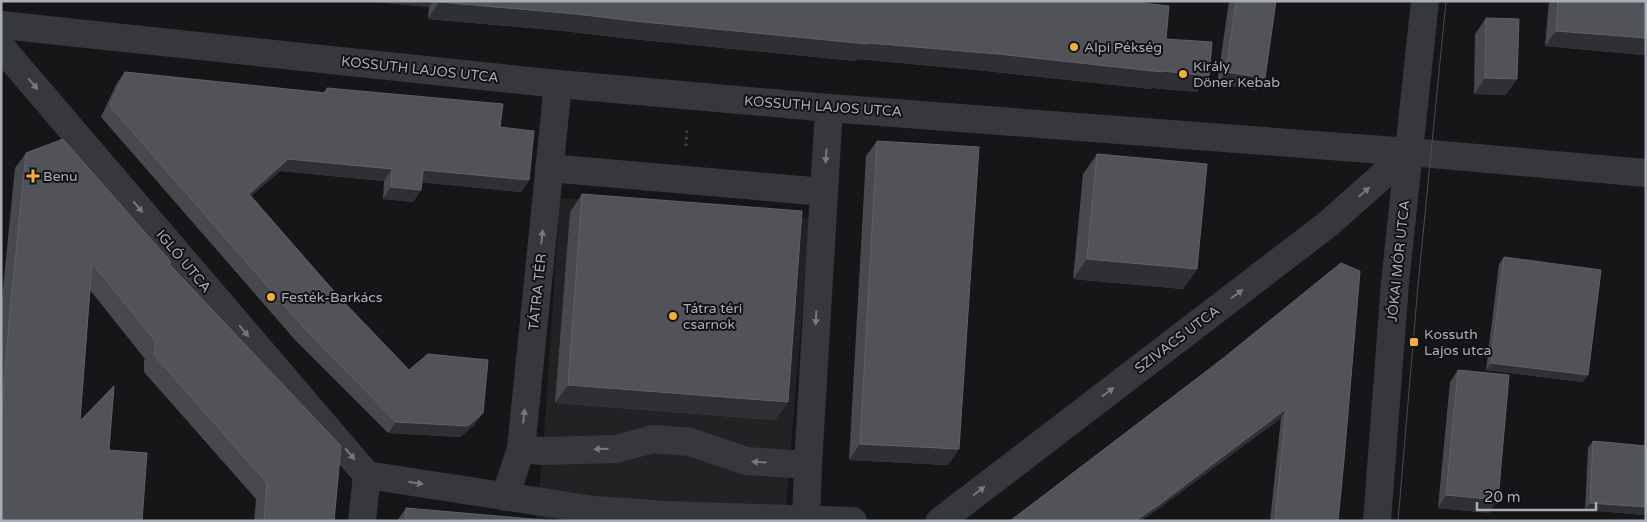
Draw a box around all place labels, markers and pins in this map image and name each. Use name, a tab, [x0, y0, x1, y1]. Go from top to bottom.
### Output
place label: Alpi Pékség	[1084, 39, 1162, 56]
marker: Alpi Pékség	[1068, 41, 1080, 53]
place label: Király Döner Kebab	[1193, 58, 1280, 91]
marker: Király Döner Kebab	[1177, 68, 1189, 80]
place label: Benu	[43, 168, 78, 185]
marker: Benu	[27, 170, 39, 182]
place label: Festék-Barkács	[281, 289, 383, 306]
marker: Festék-Barkács	[265, 291, 277, 303]
place label: Tátra téri csarnok	[683, 300, 742, 333]
marker: Tátra téri csarnok	[667, 310, 679, 322]
place label: Kossuth Lajos utca	[1424, 326, 1491, 359]
marker: Kossuth Lajos utca	[1408, 336, 1420, 348]

